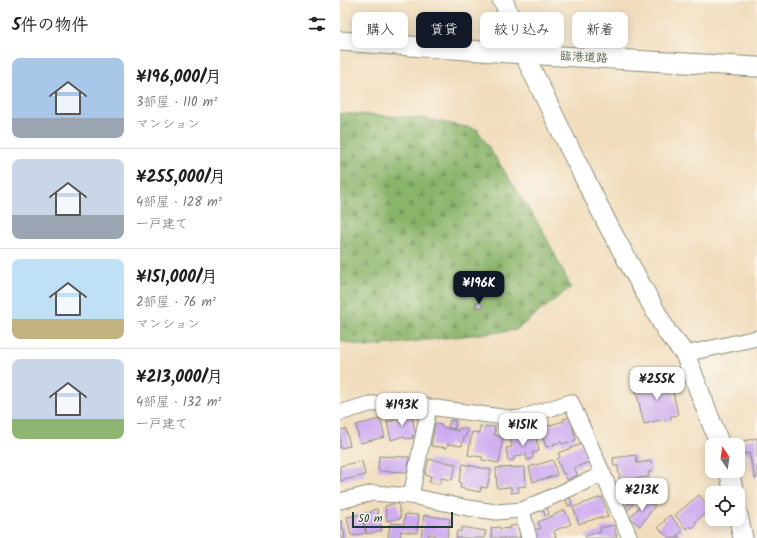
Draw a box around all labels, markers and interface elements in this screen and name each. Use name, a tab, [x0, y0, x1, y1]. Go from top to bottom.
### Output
text: 5件の物件	[12, 12, 89, 39]
chip: 購入	[352, 12, 408, 48]
chip: 賃貸	[416, 12, 472, 48]
chip: 絞り込み	[480, 12, 564, 48]
chip: 新着	[572, 12, 628, 48]
icon: filters	[306, 13, 328, 35]
street label: 臨港道路	[560, 47, 608, 68]
text: ¥196,000/月	[136, 64, 222, 91]
icon: home	[44, 74, 92, 122]
text: 3部屋 · 110 m²	[136, 92, 217, 113]
text: マンション	[136, 114, 200, 135]
text: ¥255,000/月	[136, 164, 226, 191]
icon: home	[44, 175, 92, 223]
text: 4部屋 · 128 m²	[136, 192, 222, 213]
text: 一戸建て	[136, 214, 188, 235]
text: ¥151,000/月	[136, 264, 218, 291]
pin: ¥196K	[451, 271, 507, 305]
text: ¥196K	[462, 273, 496, 294]
icon: home	[44, 275, 92, 323]
text: 2部屋 · 76 m²	[136, 292, 216, 313]
text: マンション	[136, 314, 200, 335]
text: ¥213,000/月	[136, 364, 223, 391]
pin: ¥255K	[629, 367, 685, 401]
text: ¥255K	[639, 369, 675, 390]
icon: home	[44, 375, 92, 423]
text: 4部屋 · 132 m²	[136, 392, 221, 413]
pin: ¥193K	[374, 393, 430, 427]
text: ¥193K	[385, 395, 419, 416]
pin: ¥151K	[495, 413, 551, 447]
text: 一戸建て	[136, 414, 188, 435]
text: ¥151K	[508, 415, 538, 436]
north arrow	[705, 438, 745, 478]
map controls	[705, 438, 745, 526]
pin: ¥213K	[614, 478, 670, 512]
text: ¥213K	[625, 480, 659, 501]
button: locate	[705, 486, 745, 526]
scale bar	[352, 510, 453, 529]
text: 50 m	[358, 510, 383, 528]

